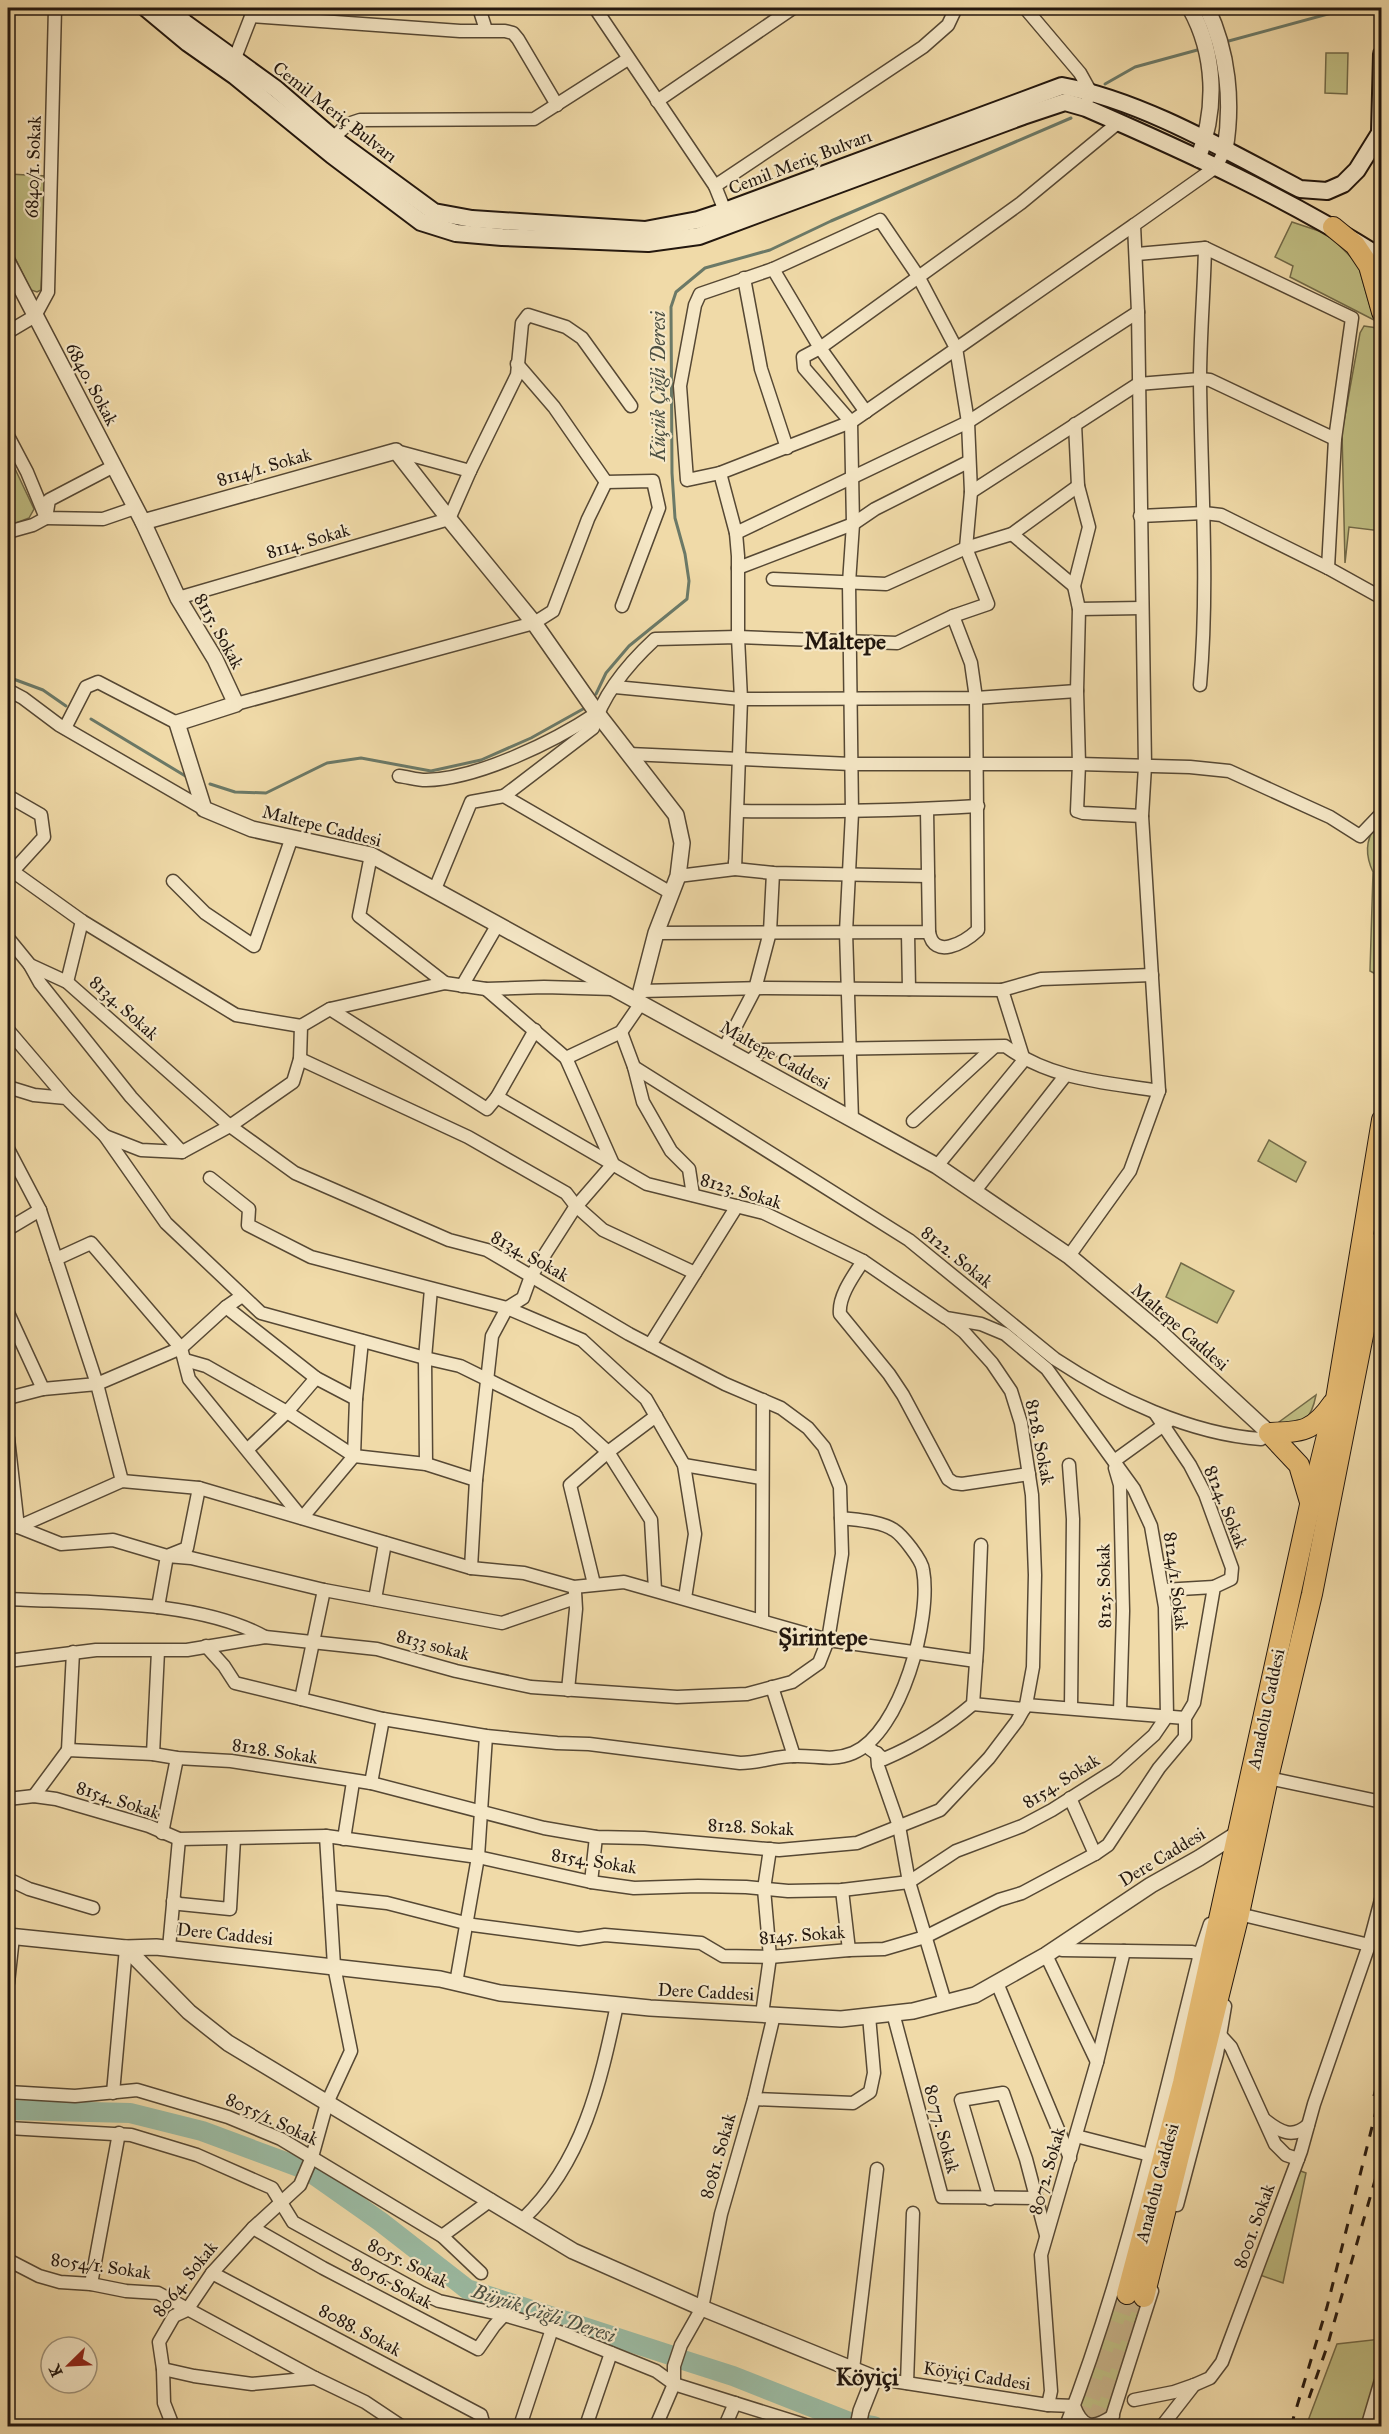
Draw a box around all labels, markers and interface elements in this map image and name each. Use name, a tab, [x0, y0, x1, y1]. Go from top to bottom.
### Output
street label: Cemil Meriç Bulvarı	[268, 57, 402, 167]
street label: 6840/1. Sokak	[20, 115, 46, 219]
street label: Cemil Meriç Bulvarı	[725, 125, 875, 199]
water label: Küçük Çiğli Deresi	[646, 311, 670, 462]
street label: 6840. Sokak	[61, 339, 123, 430]
street label: 8114/1. Sokak	[214, 443, 314, 491]
street label: 8114. Sokak	[264, 518, 353, 563]
street label: 8115. Sokak	[189, 589, 249, 673]
district label: Maltepe	[804, 626, 886, 656]
street label: Maltepe Caddesi	[260, 801, 384, 851]
street label: 8134. Sokak	[85, 971, 164, 1045]
street label: Maltepe Caddesi	[716, 1016, 834, 1094]
street label: 8123. Sokak	[698, 1168, 785, 1214]
street label: 8122. Sokak	[917, 1221, 998, 1293]
street label: 8134. Sokak	[487, 1226, 573, 1287]
street label: Maltepe Caddesi	[1127, 1279, 1233, 1375]
street label: 8128. Sokak	[1021, 1397, 1059, 1487]
street label: 8124. Sokak	[1199, 1462, 1253, 1552]
street label: 8124/1. Sokak	[1159, 1531, 1193, 1632]
street label: 8125. Sokak	[1092, 1543, 1116, 1629]
district label: Şirintepe	[778, 1622, 868, 1652]
street label: 8133 sokak	[394, 1625, 473, 1665]
street label: Anadolu Caddesi	[1242, 1647, 1290, 1772]
street label: 8128. Sokak	[231, 1733, 320, 1769]
street label: 8154. Sokak	[1019, 1748, 1104, 1813]
street label: 8154. Sokak	[74, 1776, 163, 1824]
street label: 8128. Sokak	[707, 1814, 795, 1840]
street label: Dere Caddesi	[1115, 1823, 1209, 1891]
street label: 8154. Sokak	[550, 1843, 639, 1879]
street label: Dere Caddesi	[176, 1918, 274, 1950]
street label: 8145. Sokak	[758, 1921, 846, 1949]
street label: Dere Caddesi	[657, 1978, 755, 2006]
street label: 8077. Sokak	[920, 2082, 964, 2176]
street label: 8055/1. Sokak	[222, 2088, 323, 2150]
street label: 8081. Sokak	[695, 2110, 741, 2201]
street label: Anadolu Caddesi	[1130, 2121, 1184, 2246]
street label: 8072. Sokak	[1024, 2124, 1070, 2217]
street label: 8001. Sokak	[1228, 2180, 1280, 2272]
street label: 8055. Sokak	[364, 2233, 453, 2293]
street label: 8064. Sokak	[148, 2236, 223, 2321]
street label: 8054/1. Sokak	[49, 2248, 153, 2284]
street label: 8056. Sokak	[348, 2252, 437, 2314]
water label: Büyük Çiğli Deresi	[468, 2278, 619, 2348]
street label: 8088. Sokak	[315, 2299, 406, 2361]
north arrow	[39, 2335, 99, 2395]
street label: Köyiçi Caddesi	[922, 2357, 1032, 2395]
text: K	[45, 2361, 67, 2380]
district label: Köyiçi	[835, 2362, 899, 2392]

